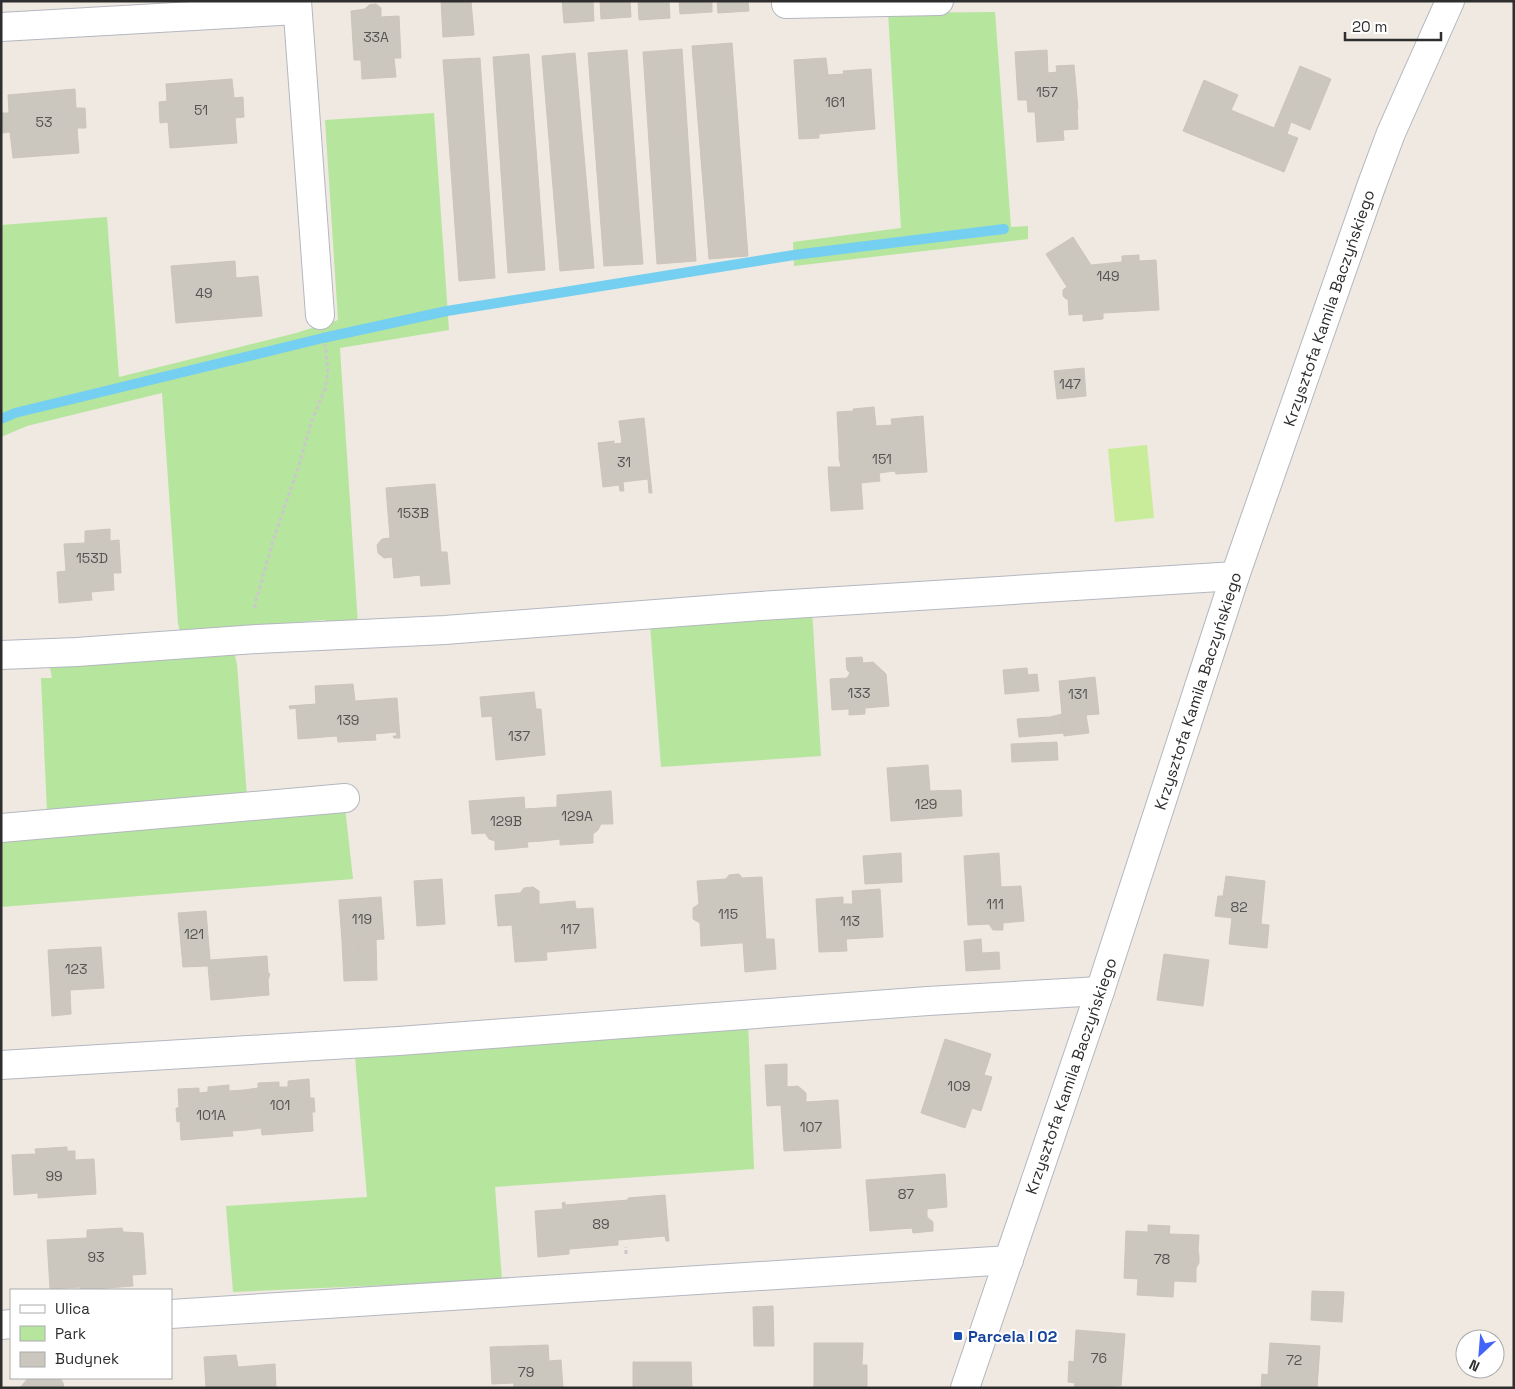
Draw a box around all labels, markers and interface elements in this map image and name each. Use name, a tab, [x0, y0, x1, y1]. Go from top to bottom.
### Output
scale bar	[1345, 10, 1441, 42]
text: 20 m	[1352, 17, 1387, 36]
house number: 33A	[363, 28, 389, 46]
house number: 157	[1036, 83, 1058, 101]
house number: 161	[825, 93, 845, 111]
house number: 51	[194, 101, 208, 119]
house number: 53	[36, 113, 52, 131]
street label: Krzysztofa Kamila Baczyńskiego	[1279, 187, 1379, 429]
house number: 149	[1096, 267, 1120, 285]
house number: 49	[195, 284, 213, 302]
house number: 147	[1059, 375, 1081, 393]
house number: 151	[872, 450, 892, 468]
house number: 31	[617, 453, 631, 471]
house number: 153B	[397, 504, 429, 522]
house number: 153D	[76, 549, 108, 567]
street label: Krzysztofa Kamila Baczyńskiego	[1150, 569, 1246, 813]
house number: 133	[848, 684, 870, 702]
house number: 131	[1068, 685, 1088, 703]
house number: 139	[337, 711, 359, 729]
house number: 137	[508, 727, 530, 745]
house number: 129	[915, 795, 937, 813]
house number: 129A	[561, 807, 593, 825]
house number: 129B	[490, 812, 522, 830]
house number: 111	[986, 895, 1004, 913]
house number: 82	[1230, 898, 1248, 916]
house number: 115	[718, 905, 738, 923]
house number: 119	[352, 910, 372, 928]
house number: 113	[840, 912, 860, 930]
house number: 117	[560, 920, 580, 938]
house number: 121	[184, 925, 204, 943]
street label: Krzysztofa Kamila Baczyńskiego	[1021, 955, 1121, 1197]
house number: 123	[65, 960, 87, 978]
house number: 109	[947, 1077, 971, 1095]
house number: 101	[270, 1096, 290, 1114]
house number: 101A	[196, 1106, 226, 1124]
house number: 107	[800, 1118, 822, 1136]
house number: 99	[45, 1167, 63, 1185]
house number: 87	[898, 1185, 914, 1203]
house number: 89	[592, 1215, 610, 1233]
house number: 93	[87, 1248, 105, 1266]
house number: 78	[1154, 1250, 1171, 1268]
legend	[10, 1289, 172, 1379]
text: Ulica	[55, 1299, 90, 1318]
text: Park	[55, 1324, 86, 1343]
place label: Parcela I 02	[968, 1326, 1057, 1347]
north arrow	[1455, 1329, 1505, 1379]
marker: Parcela I 02	[952, 1330, 964, 1342]
text: Budynek	[55, 1349, 119, 1368]
house number: 76	[1091, 1349, 1107, 1367]
house number: 72	[1286, 1351, 1302, 1369]
text: N	[1466, 1356, 1482, 1376]
house number: 79	[518, 1363, 534, 1381]

